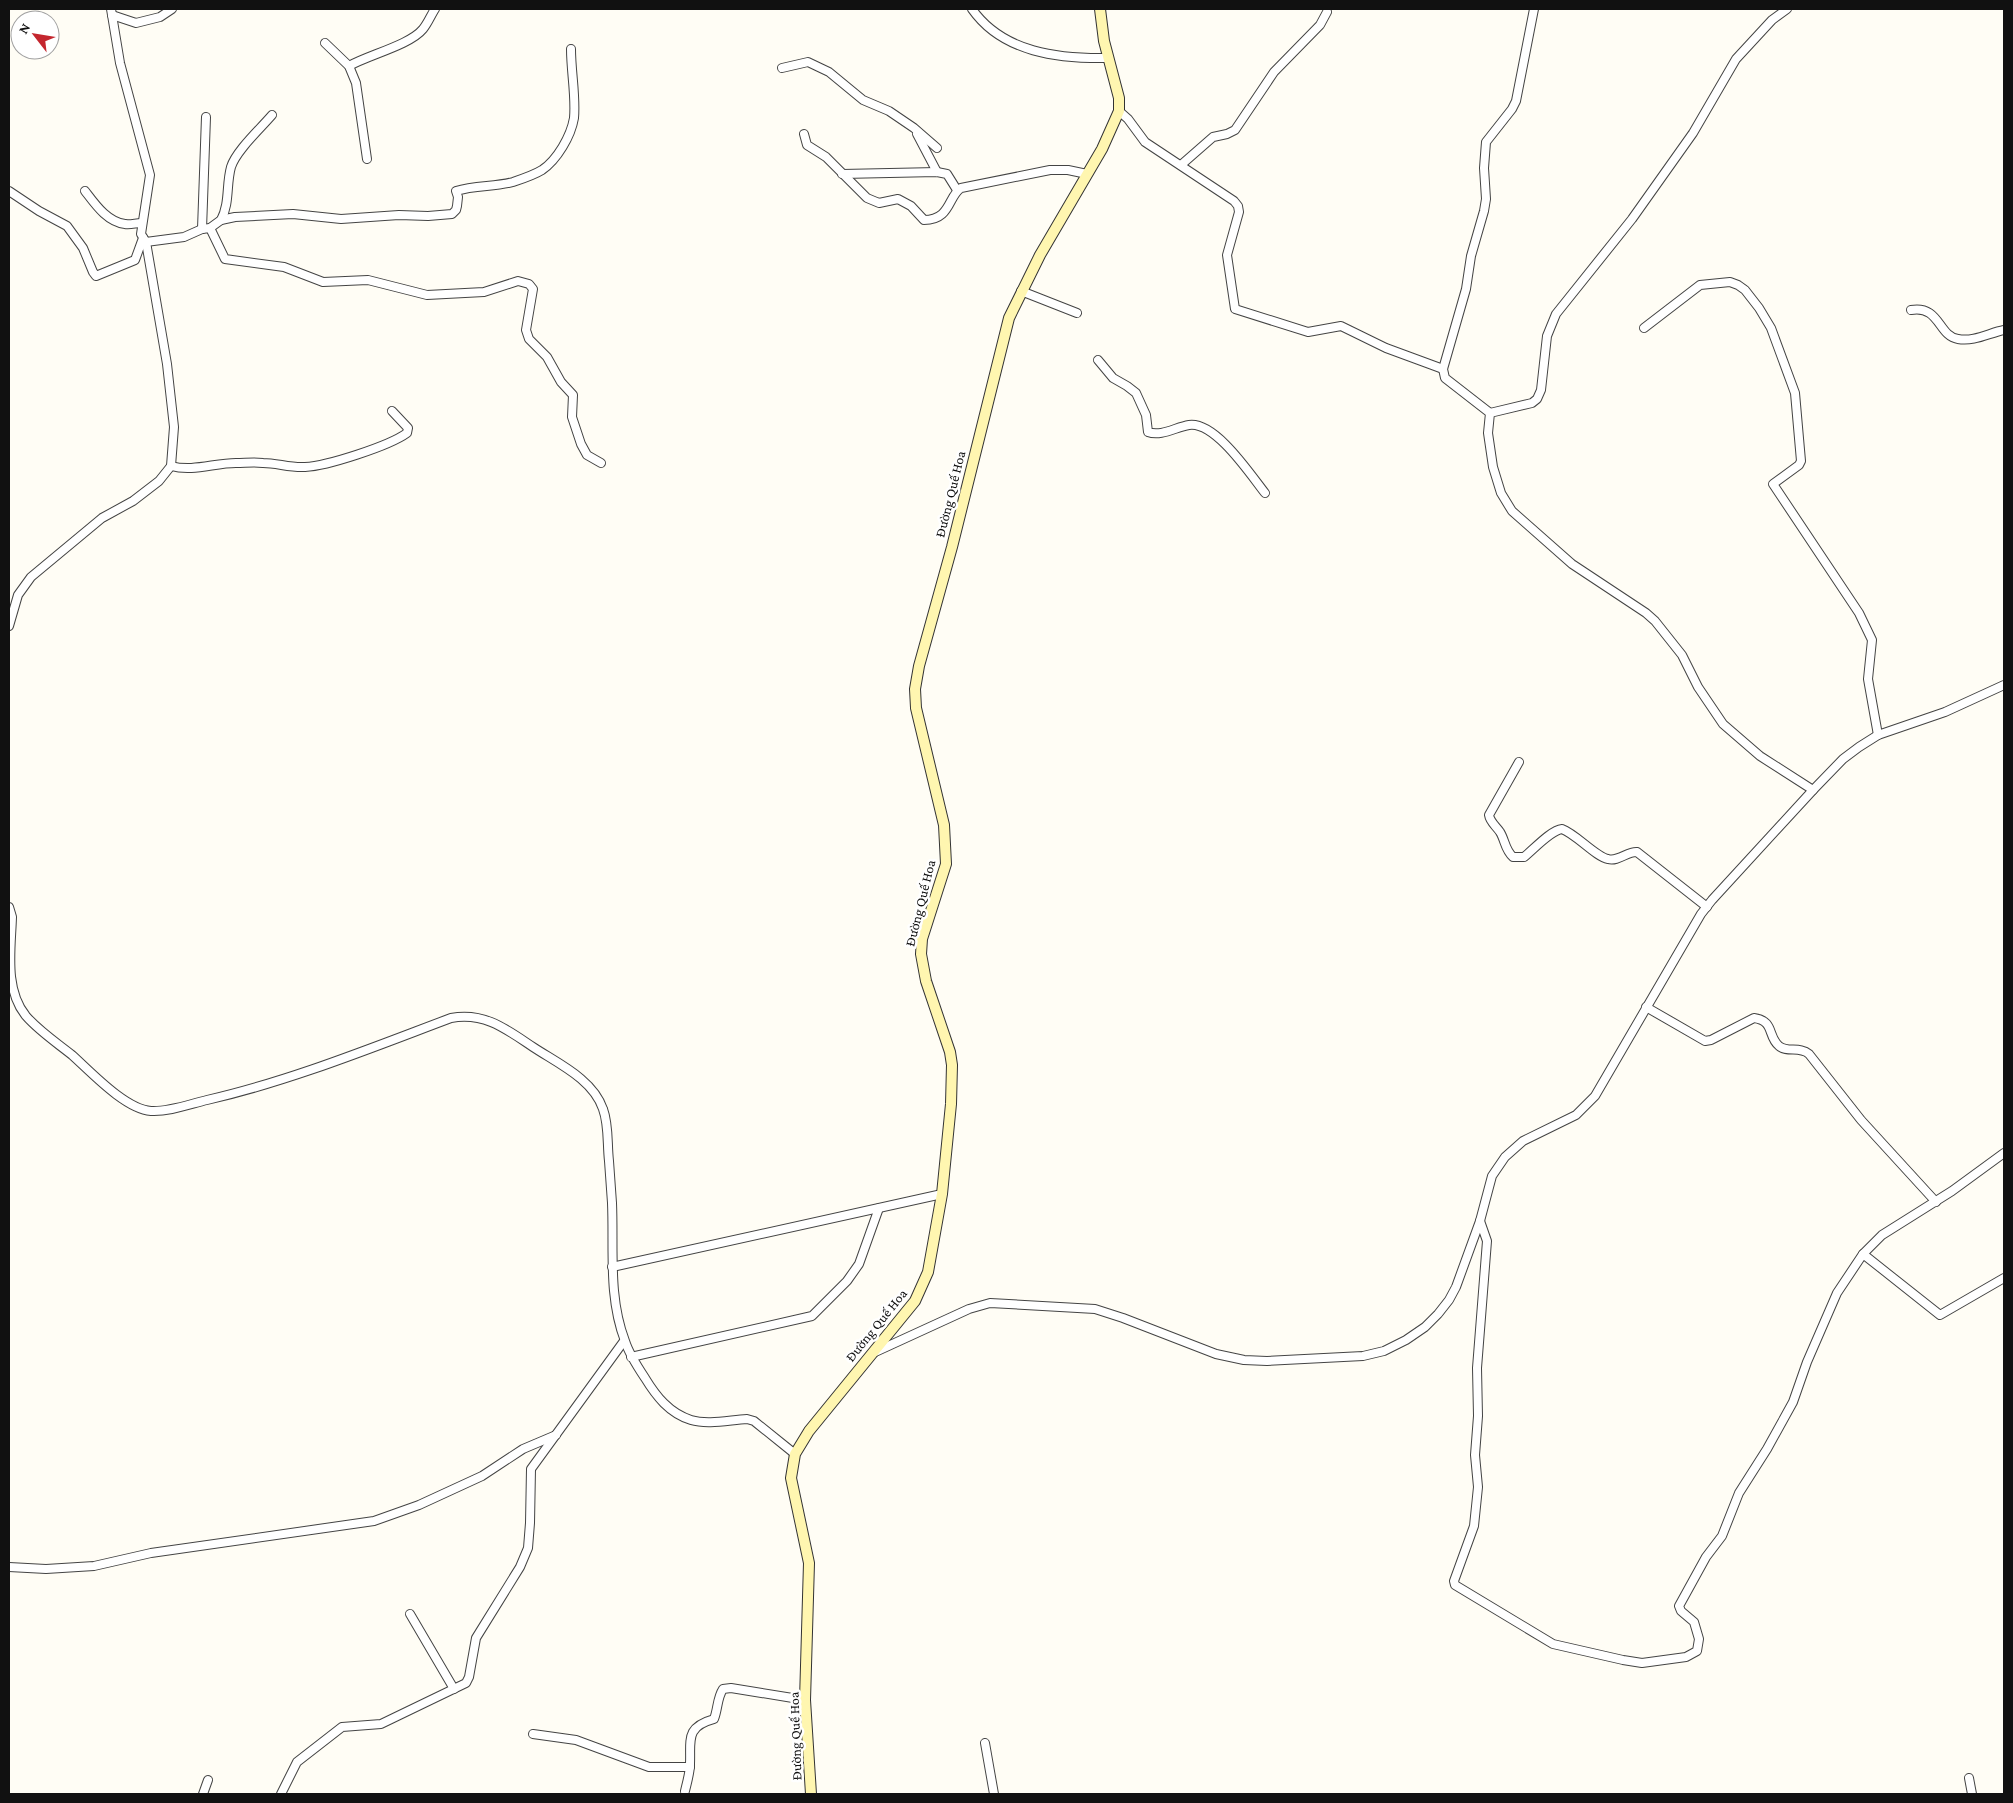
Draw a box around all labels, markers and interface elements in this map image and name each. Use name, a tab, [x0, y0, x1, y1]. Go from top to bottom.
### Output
north arrow	[10, 10, 60, 60]
text: N	[15, 20, 33, 37]
street label: Đường Quế Hoa	[931, 448, 969, 539]
street label: Đường Quế Hoa	[901, 857, 939, 948]
street label: Đường Quế Hoa	[842, 1285, 910, 1365]
street label: Đường Quế Hoa	[785, 1691, 805, 1781]

